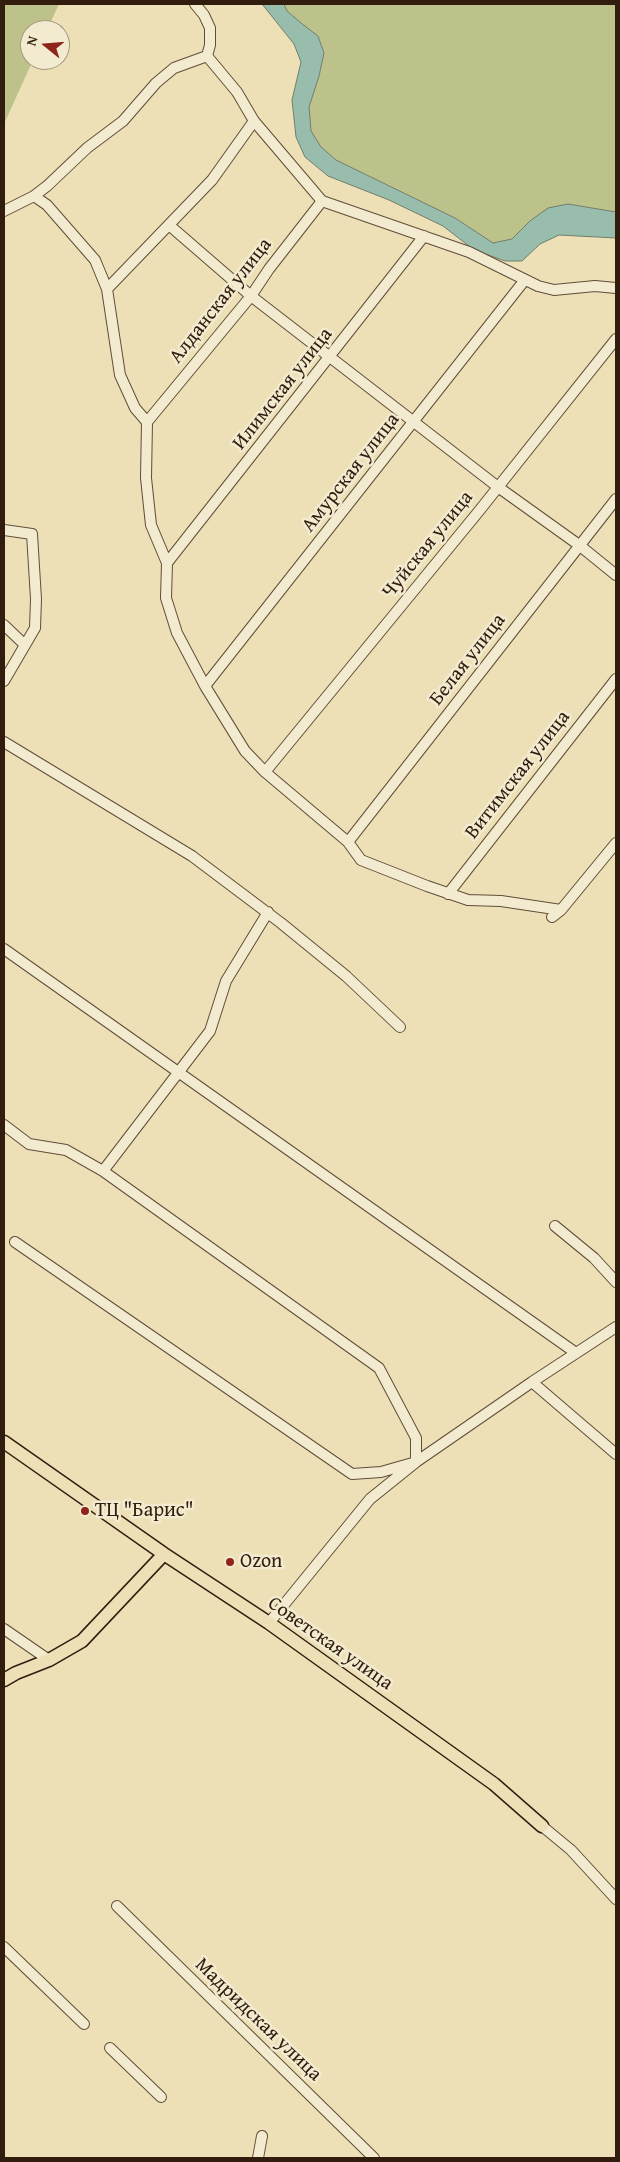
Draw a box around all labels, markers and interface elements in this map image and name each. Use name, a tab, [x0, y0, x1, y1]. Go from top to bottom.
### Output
north arrow	[20, 20, 70, 70]
text: N	[21, 34, 43, 48]
street label: Алданская улица	[165, 234, 277, 368]
street label: Илимская улица	[228, 323, 338, 455]
street label: Амурская улица	[297, 409, 405, 537]
street label: Чуйская улица	[377, 486, 479, 604]
street label: Белая улица	[425, 609, 511, 711]
street label: Витимская улица	[460, 706, 576, 844]
place label: ТЦ "Барис"	[95, 1499, 193, 1523]
marker: ТЦ "Барис"	[79, 1505, 91, 1517]
place label: Ozon	[240, 1550, 282, 1574]
marker: Ozon	[224, 1556, 236, 1568]
street label: Советская улица	[263, 1592, 397, 1696]
street label: Мадридская улица	[190, 1953, 326, 2087]

